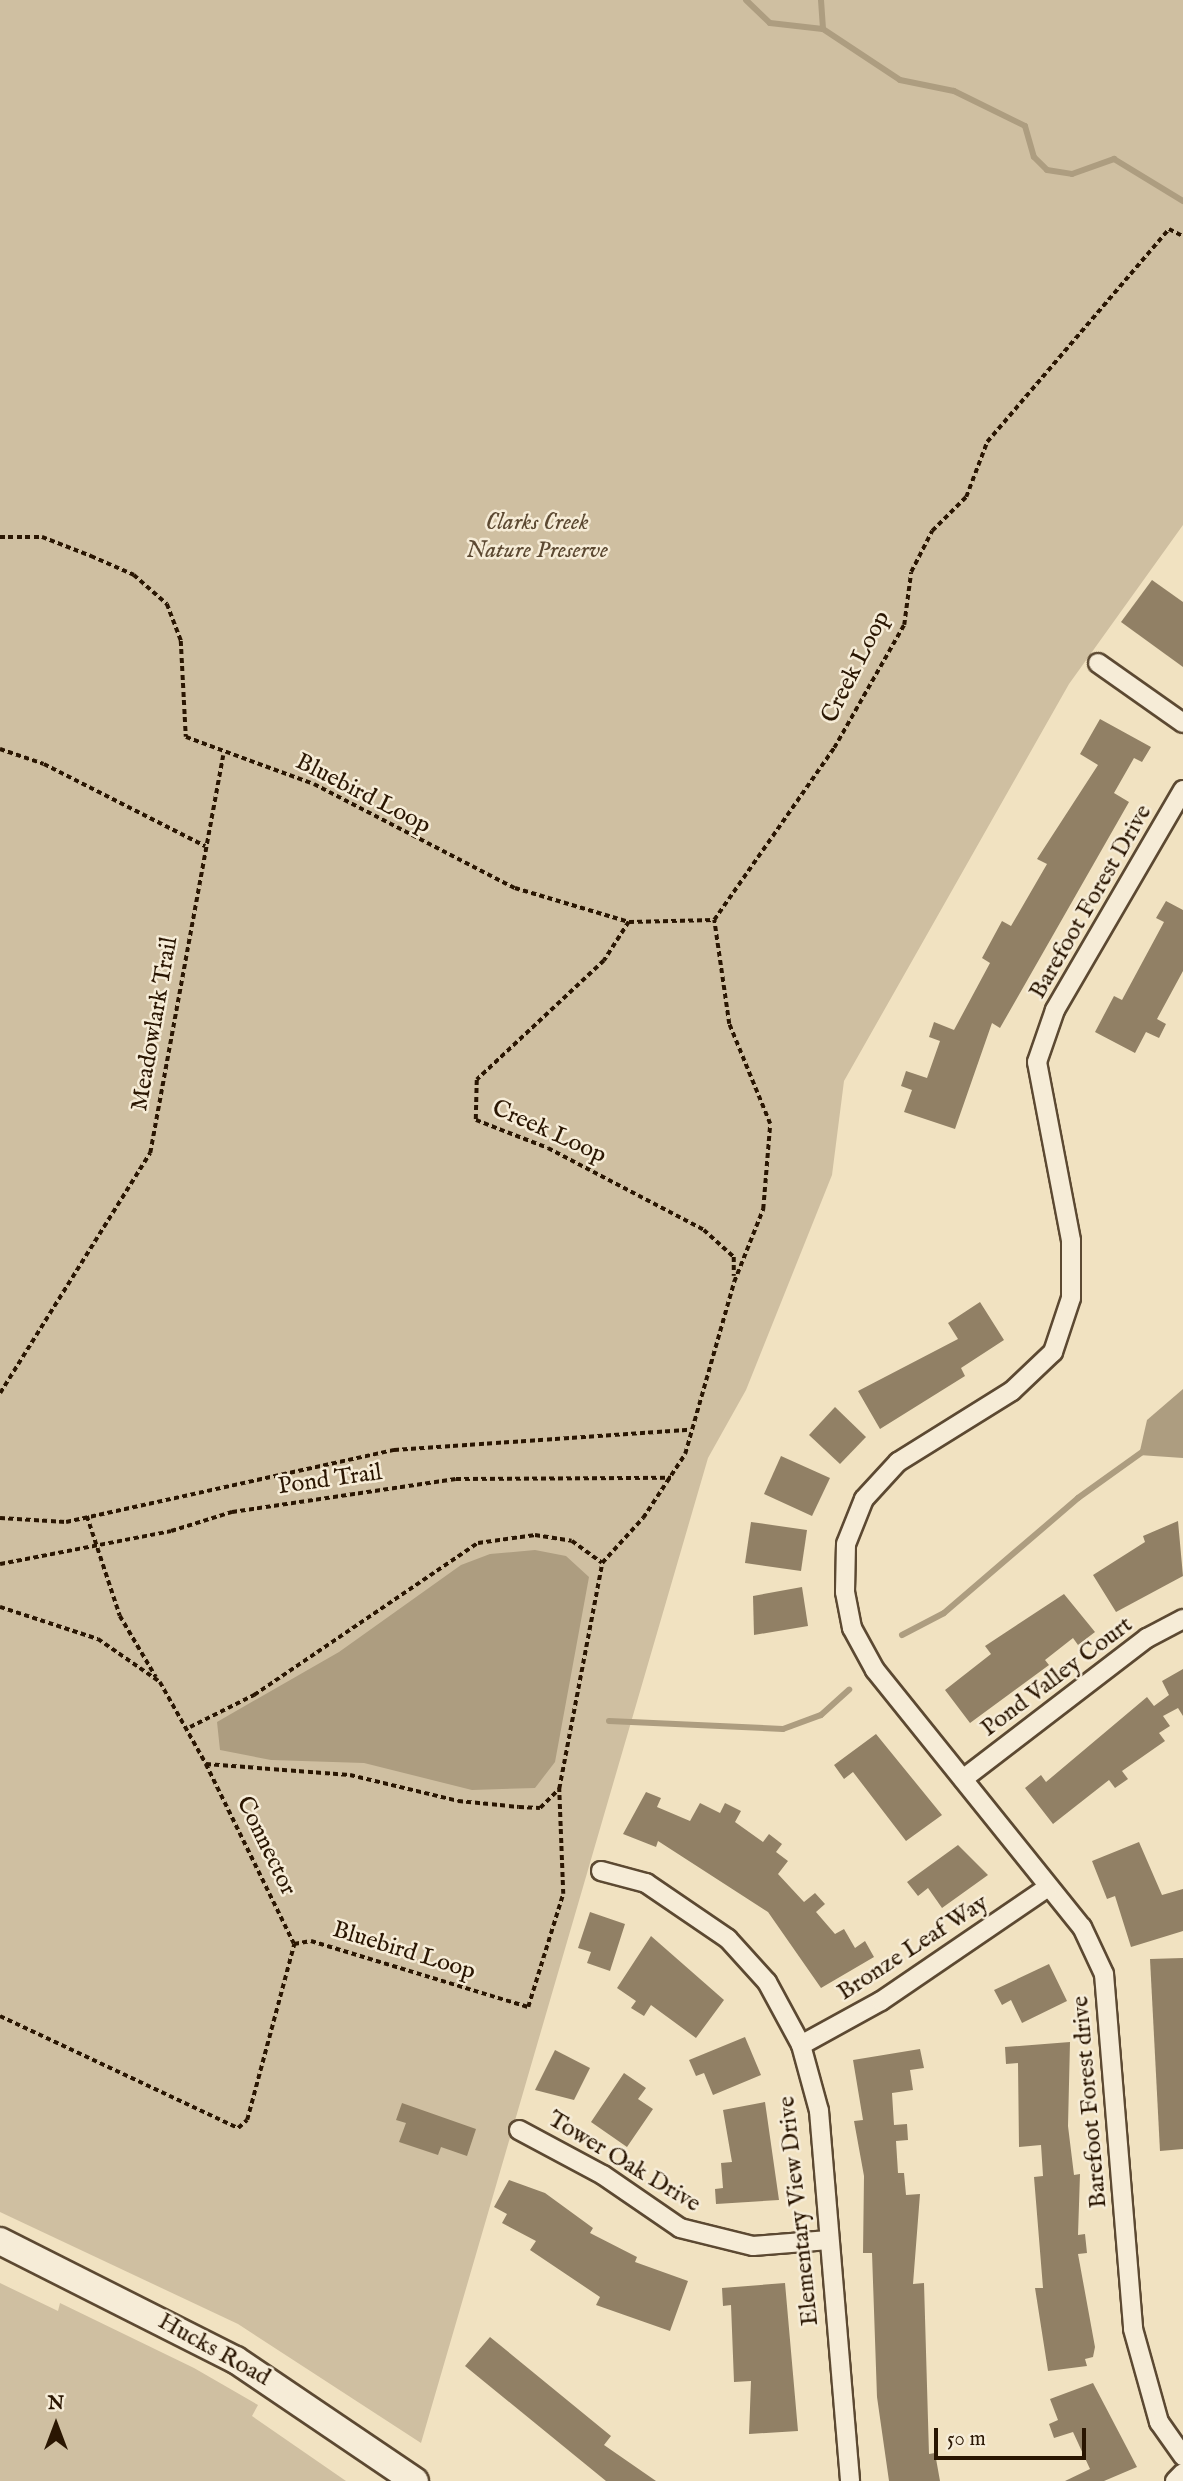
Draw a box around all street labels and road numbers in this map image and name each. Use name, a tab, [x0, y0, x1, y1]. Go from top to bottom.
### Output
street label: Creek Loop	[815, 606, 897, 728]
street label: Bluebird Loop	[291, 748, 435, 840]
street label: Barefoot Forest Drive	[1024, 800, 1158, 1004]
street label: Meadowlark Trail	[125, 935, 185, 1113]
street label: Creek Loop	[487, 1094, 611, 1170]
street label: Pond Trail	[276, 1458, 384, 1502]
street label: Pond Valley Court	[976, 1611, 1138, 1743]
street label: Connector	[230, 1792, 302, 1900]
street label: Bronze Leaf Way	[832, 1889, 994, 2007]
street label: Bluebird Loop	[329, 1916, 479, 1986]
street label: Barefoot Forest drive	[1066, 1995, 1114, 2209]
street label: Elementary View Drive	[773, 2095, 825, 2327]
street label: Tower Oak Drive	[542, 2105, 706, 2219]
street label: Hucks Road	[153, 2307, 275, 2393]

